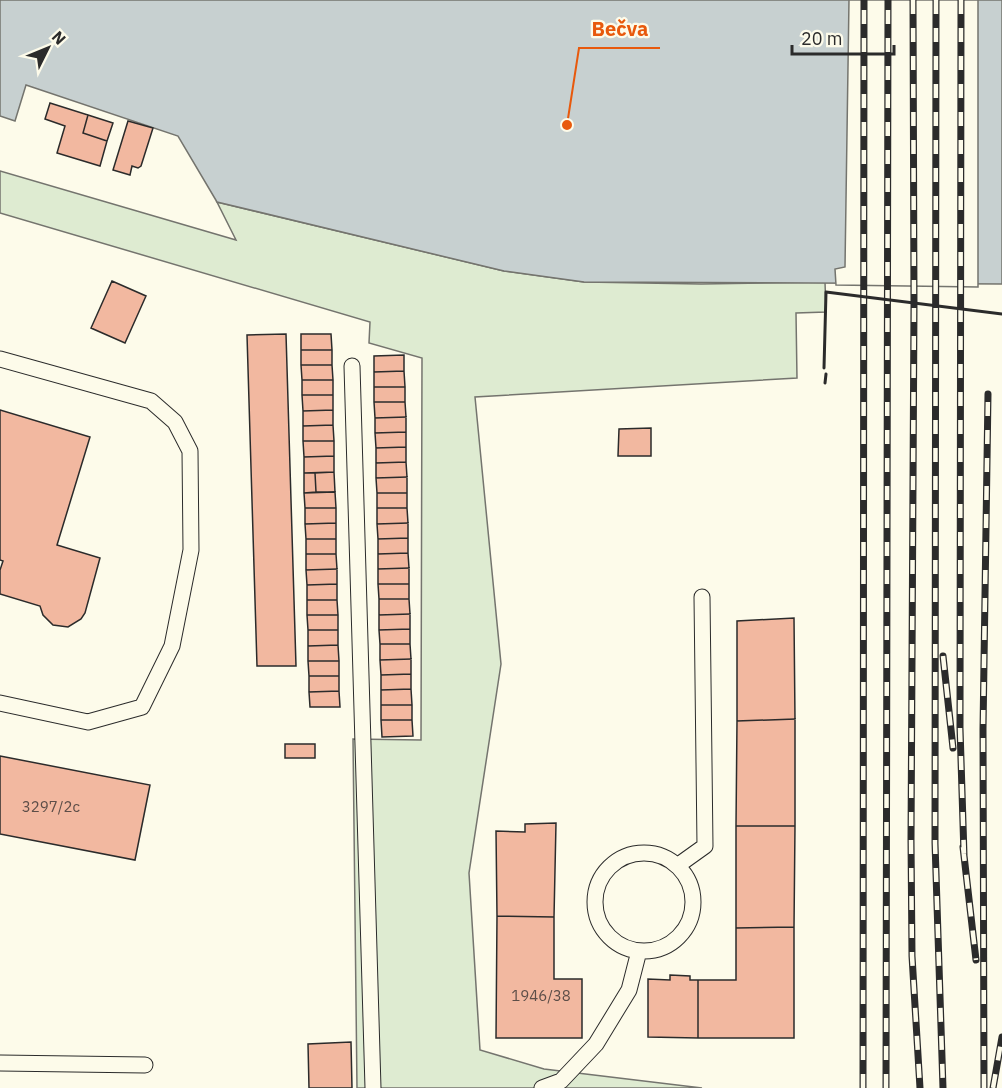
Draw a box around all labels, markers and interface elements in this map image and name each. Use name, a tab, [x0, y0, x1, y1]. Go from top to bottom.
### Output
callout: Bečva	[579, 10, 660, 48]
text: Bečva	[592, 15, 648, 42]
north arrow	[18, 18, 78, 78]
scale bar	[792, 18, 894, 56]
text: N	[48, 27, 70, 49]
text: 20 m	[801, 27, 843, 50]
house number: 3297/2c	[22, 797, 81, 816]
house number: 1946/38	[511, 986, 571, 1005]

